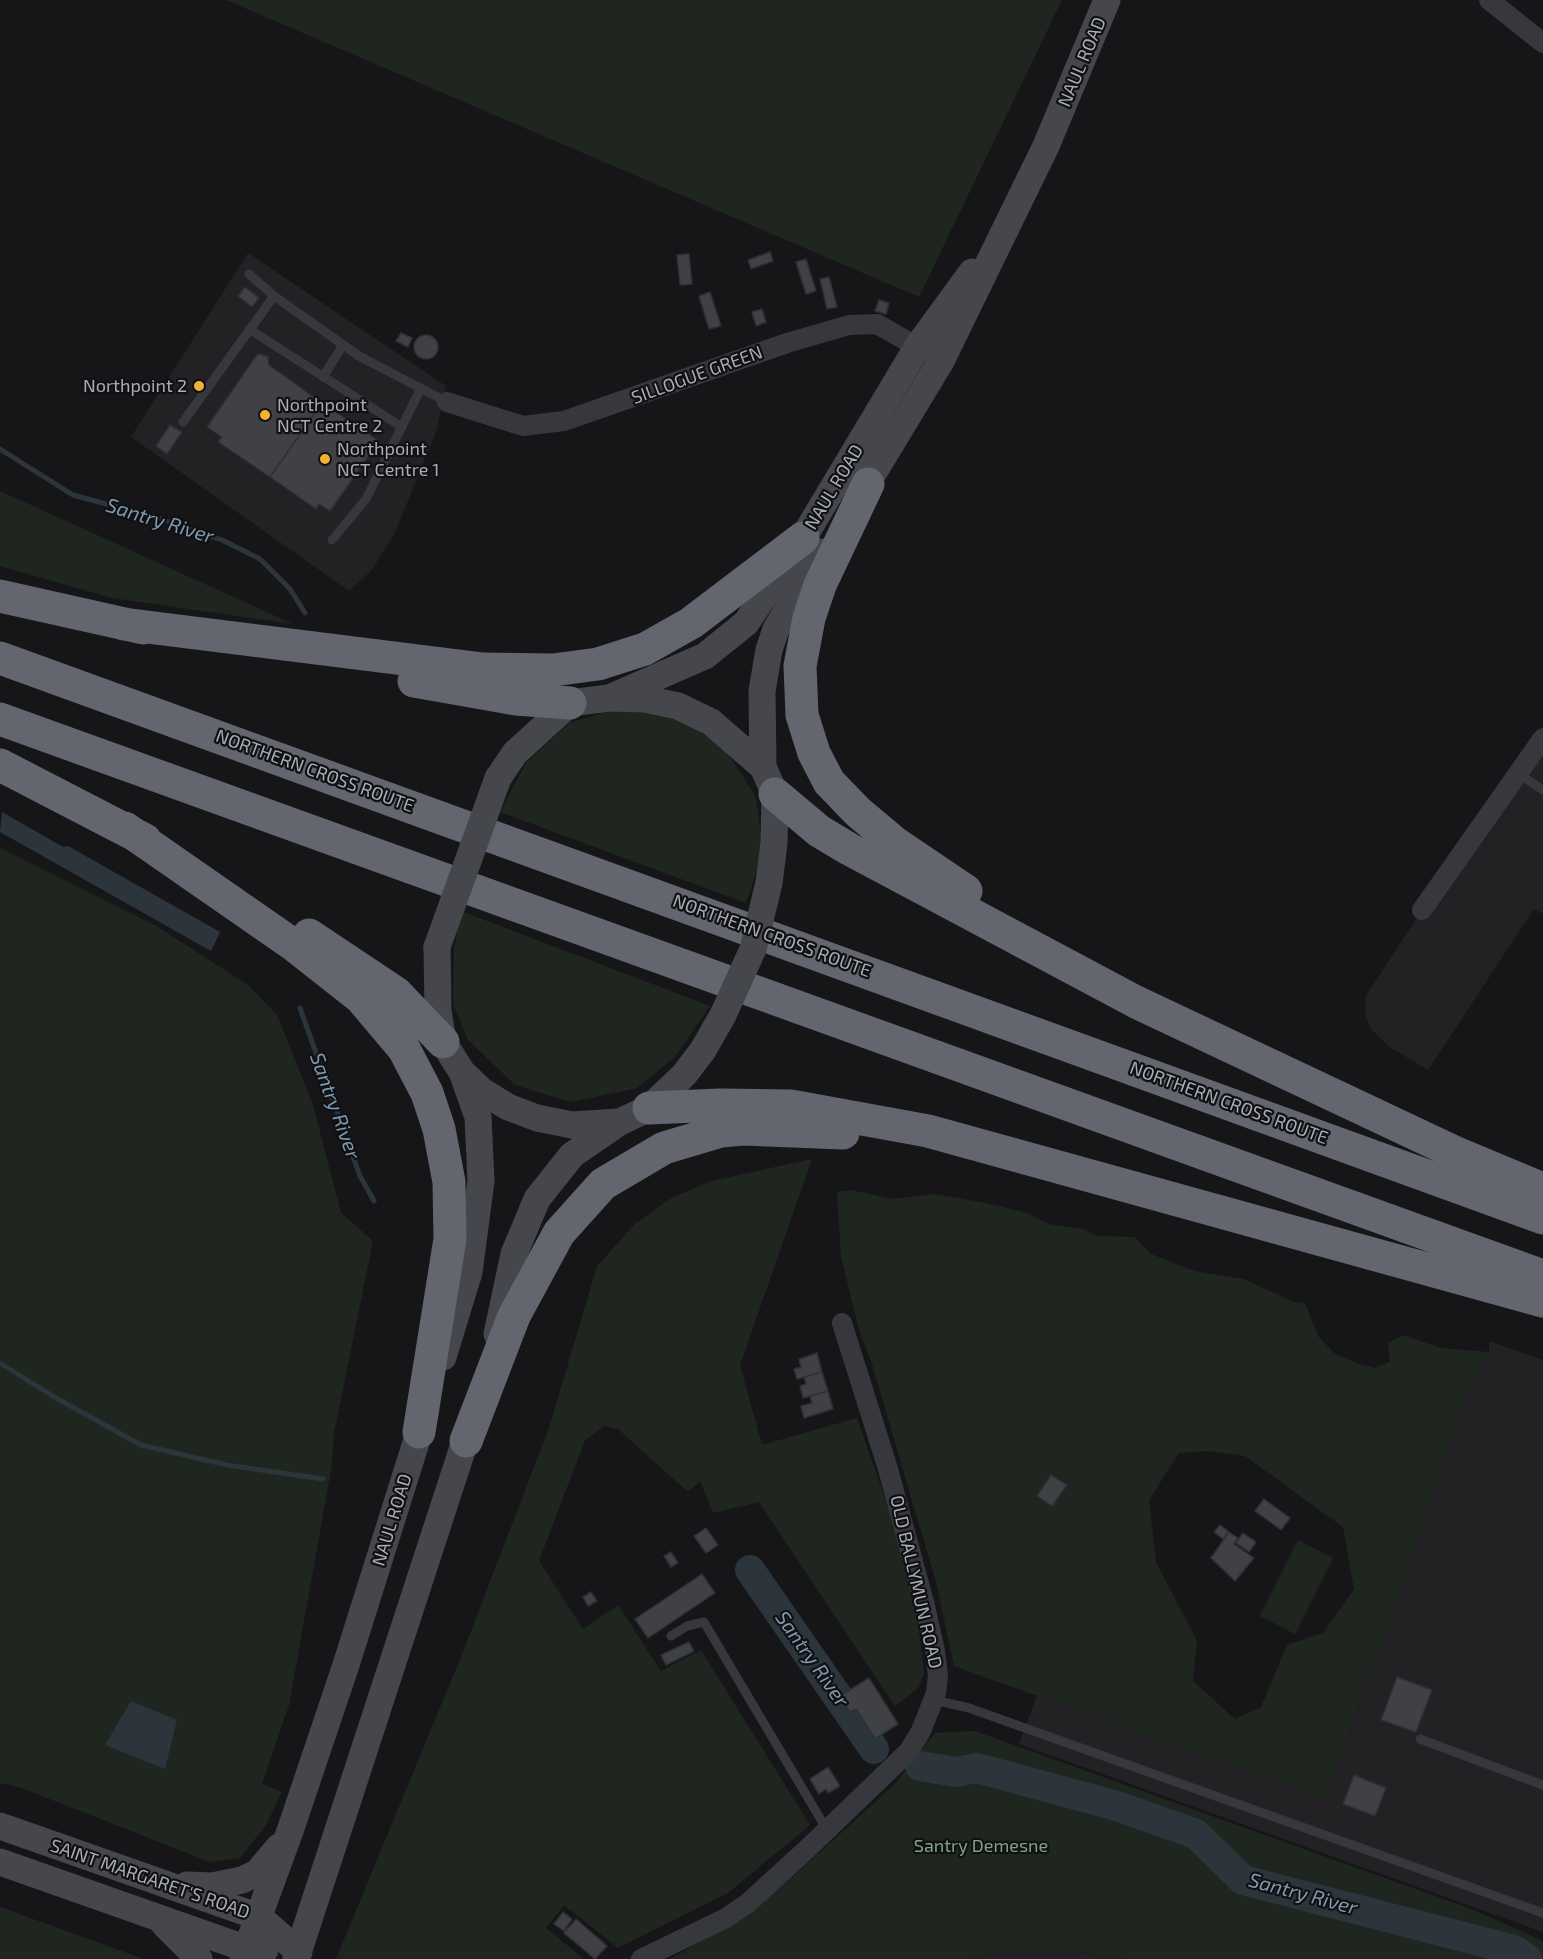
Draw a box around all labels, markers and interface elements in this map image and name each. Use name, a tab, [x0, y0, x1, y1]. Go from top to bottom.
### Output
street label: NAUL ROAD	[1053, 14, 1111, 110]
street label: SILLOGUE GREEN	[629, 341, 765, 409]
place label: Northpoint 2	[83, 375, 187, 397]
marker: Northpoint 2	[192, 379, 206, 393]
place label: Northpoint NCT Centre 2	[277, 394, 382, 436]
marker: Northpoint NCT Centre 2	[258, 408, 272, 422]
place label: Northpoint NCT Centre 1	[337, 438, 439, 480]
street label: NAUL ROAD	[800, 441, 868, 533]
marker: Northpoint NCT Centre 1	[318, 452, 332, 466]
water label: Santry River	[103, 493, 217, 549]
street label: NORTHERN CROSS ROUTE	[213, 725, 417, 817]
street label: NORTHERN CROSS ROUTE	[670, 890, 874, 982]
water label: Santry River	[305, 1049, 365, 1163]
street label: NORTHERN CROSS ROUTE	[1127, 1057, 1331, 1149]
street label: NAUL ROAD	[368, 1471, 416, 1569]
street label: OLD BALLYMUN ROAD	[886, 1493, 946, 1671]
water label: Santry River	[770, 1606, 854, 1712]
street label: SAINT MARGARET'S ROAD	[47, 1835, 253, 1923]
park label: Santry Demesne	[914, 1835, 1048, 1857]
water label: Santry River	[1246, 1868, 1360, 1920]

